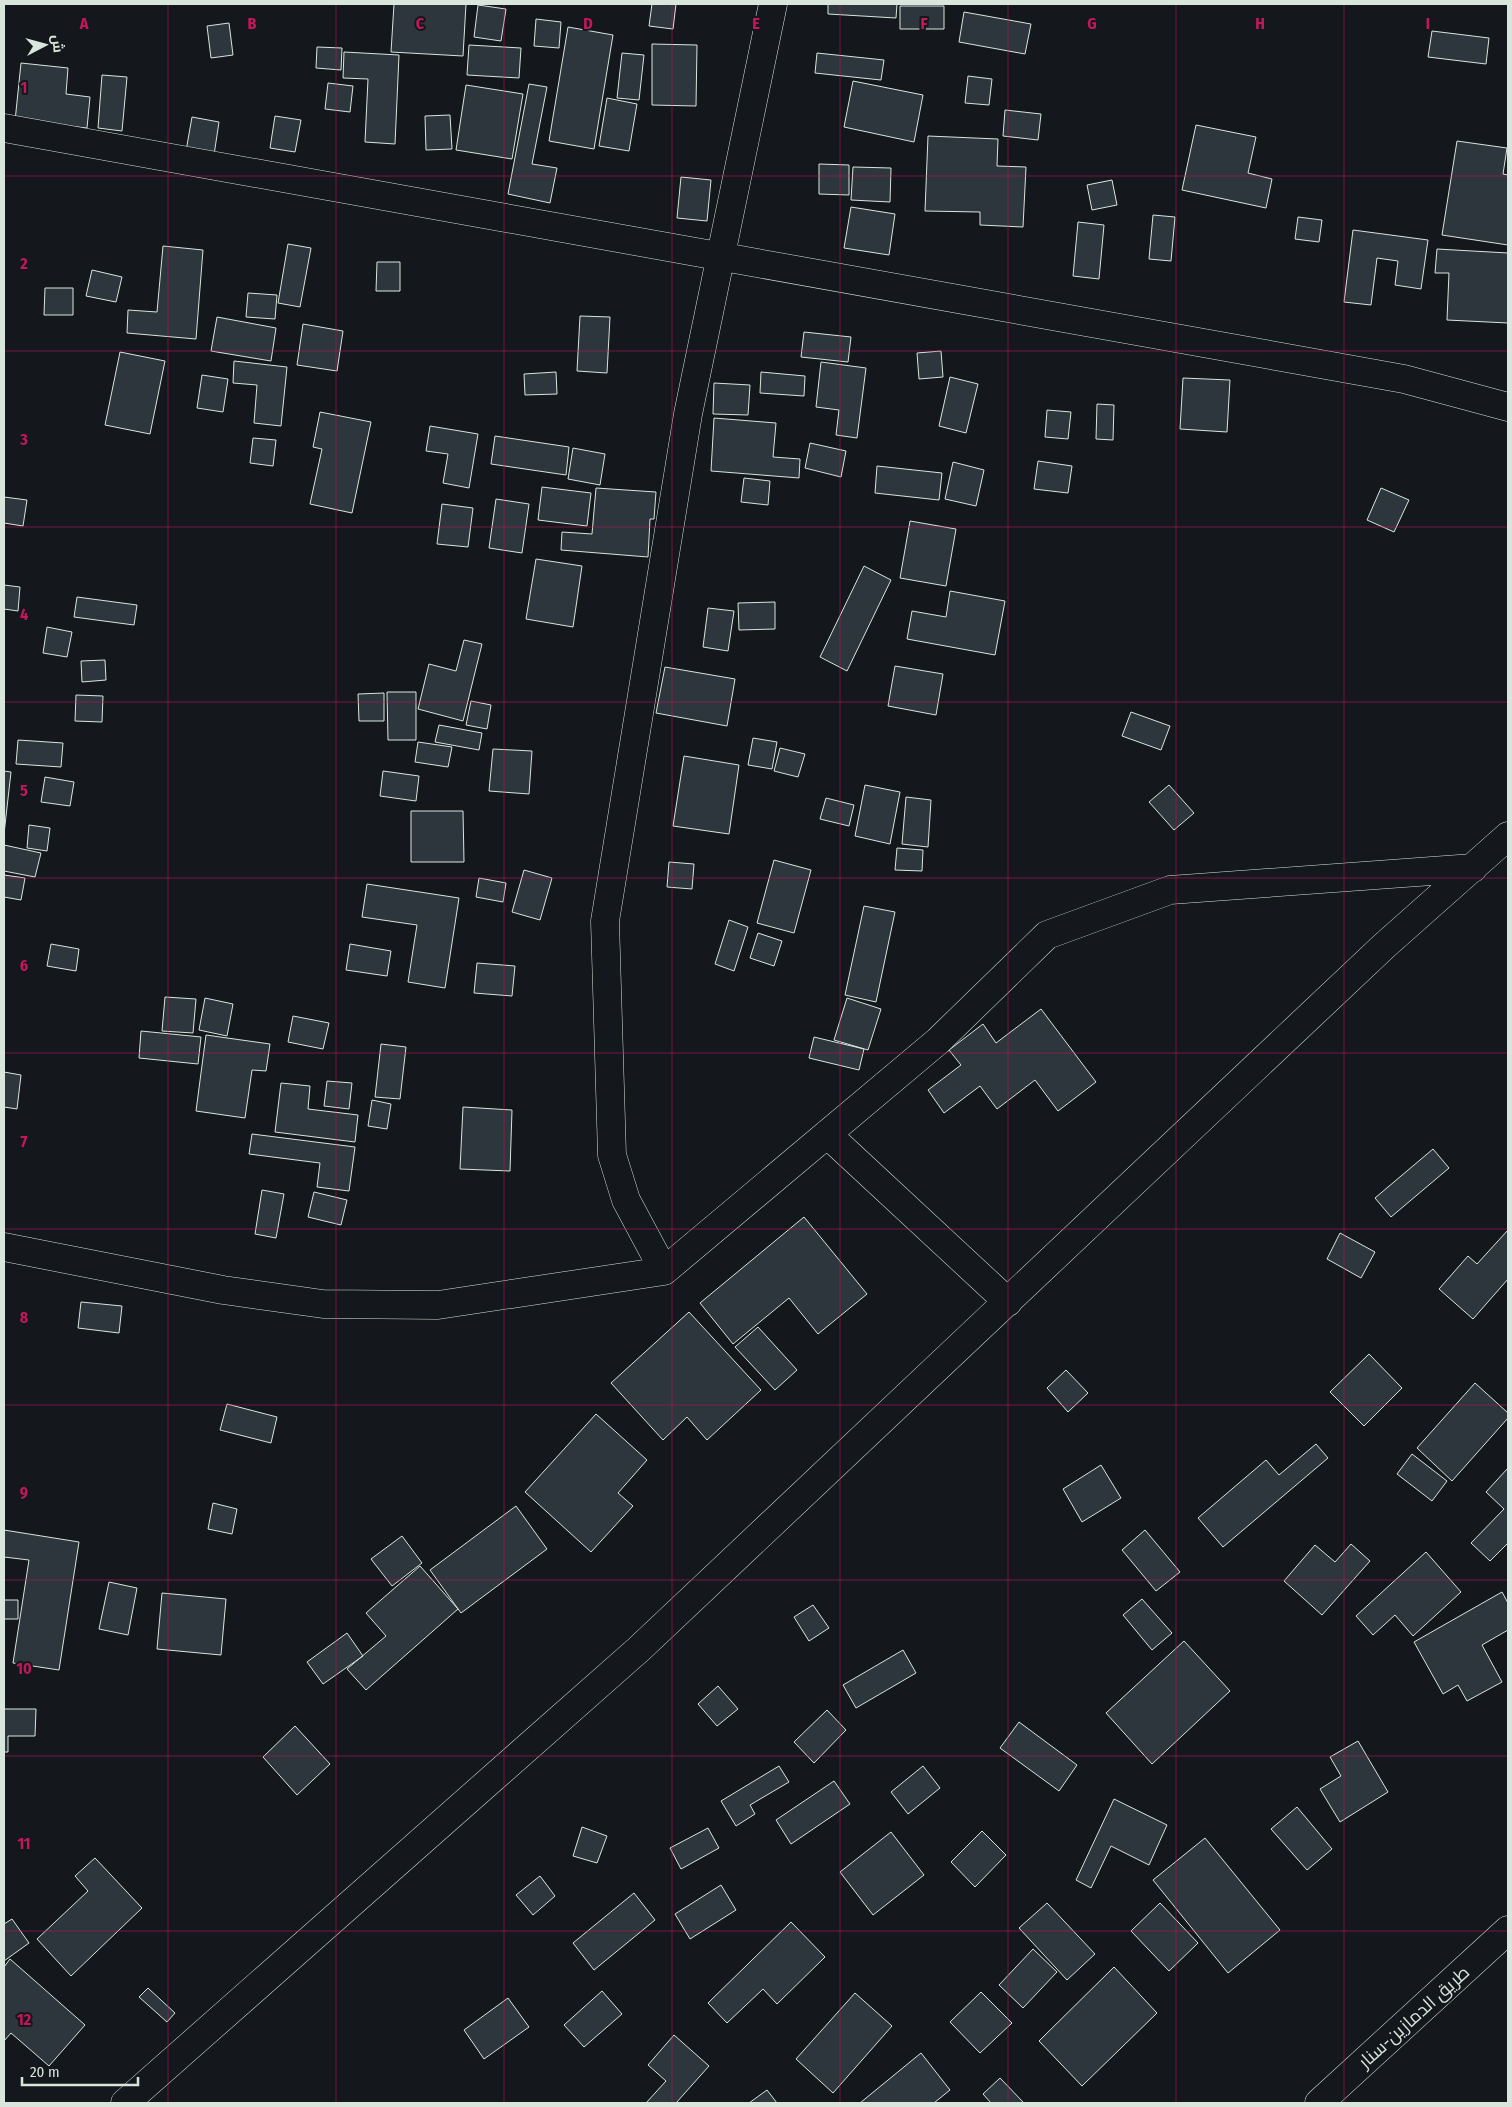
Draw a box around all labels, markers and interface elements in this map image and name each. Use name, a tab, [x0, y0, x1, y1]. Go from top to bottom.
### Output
text: A	[79, 14, 89, 33]
text: B	[248, 14, 257, 33]
text: C	[416, 14, 425, 33]
text: D	[583, 14, 593, 33]
text: E	[752, 14, 760, 33]
text: F	[920, 14, 928, 33]
text: G	[1087, 14, 1097, 33]
text: H	[1255, 14, 1265, 33]
text: I	[1426, 14, 1430, 33]
north arrow	[20, 20, 70, 70]
text: ش	[48, 34, 67, 54]
text: 1	[21, 78, 27, 97]
text: 2	[19, 254, 28, 273]
text: 3	[19, 430, 28, 449]
text: 4	[20, 605, 28, 624]
text: 5	[20, 781, 28, 800]
text: 6	[20, 956, 28, 975]
text: 7	[21, 1132, 28, 1151]
text: 8	[20, 1308, 29, 1327]
text: 9	[20, 1483, 28, 1502]
text: 10	[16, 1659, 32, 1678]
text: 11	[17, 1834, 31, 1853]
street label: طريق الدمازين-سنار	[1353, 1961, 1475, 2074]
text: 12	[17, 2010, 32, 2029]
scale bar	[22, 2054, 139, 2086]
text: 20 m	[30, 2063, 60, 2081]

